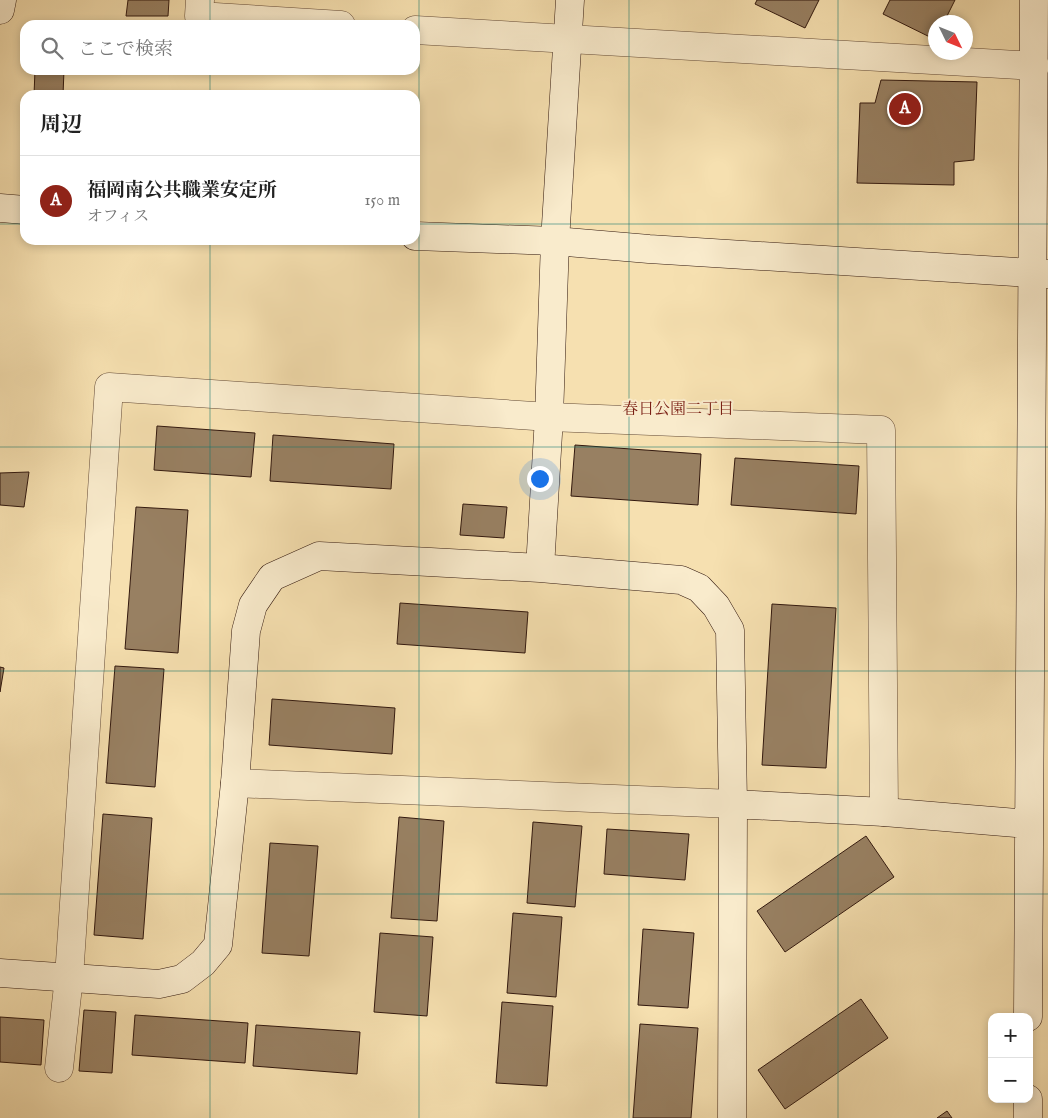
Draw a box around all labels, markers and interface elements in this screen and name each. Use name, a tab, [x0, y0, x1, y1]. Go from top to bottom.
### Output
north arrow	[928, 15, 973, 60]
search box	[20, 20, 420, 75]
icon: search	[38, 34, 66, 62]
text: ここで検索	[78, 38, 173, 62]
pin: A	[889, 90, 921, 128]
text: 周辺	[40, 112, 82, 139]
text: 福岡南公共職業安定所	[87, 179, 277, 203]
text: A	[51, 191, 61, 211]
text: 150 m	[365, 191, 400, 211]
text: オフィス	[87, 207, 149, 227]
district label: 春日公園二丁目	[622, 400, 734, 420]
your location	[527, 466, 553, 492]
map controls	[988, 1013, 1033, 1103]
button: +	[988, 1013, 1033, 1058]
button: −	[988, 1058, 1033, 1103]

